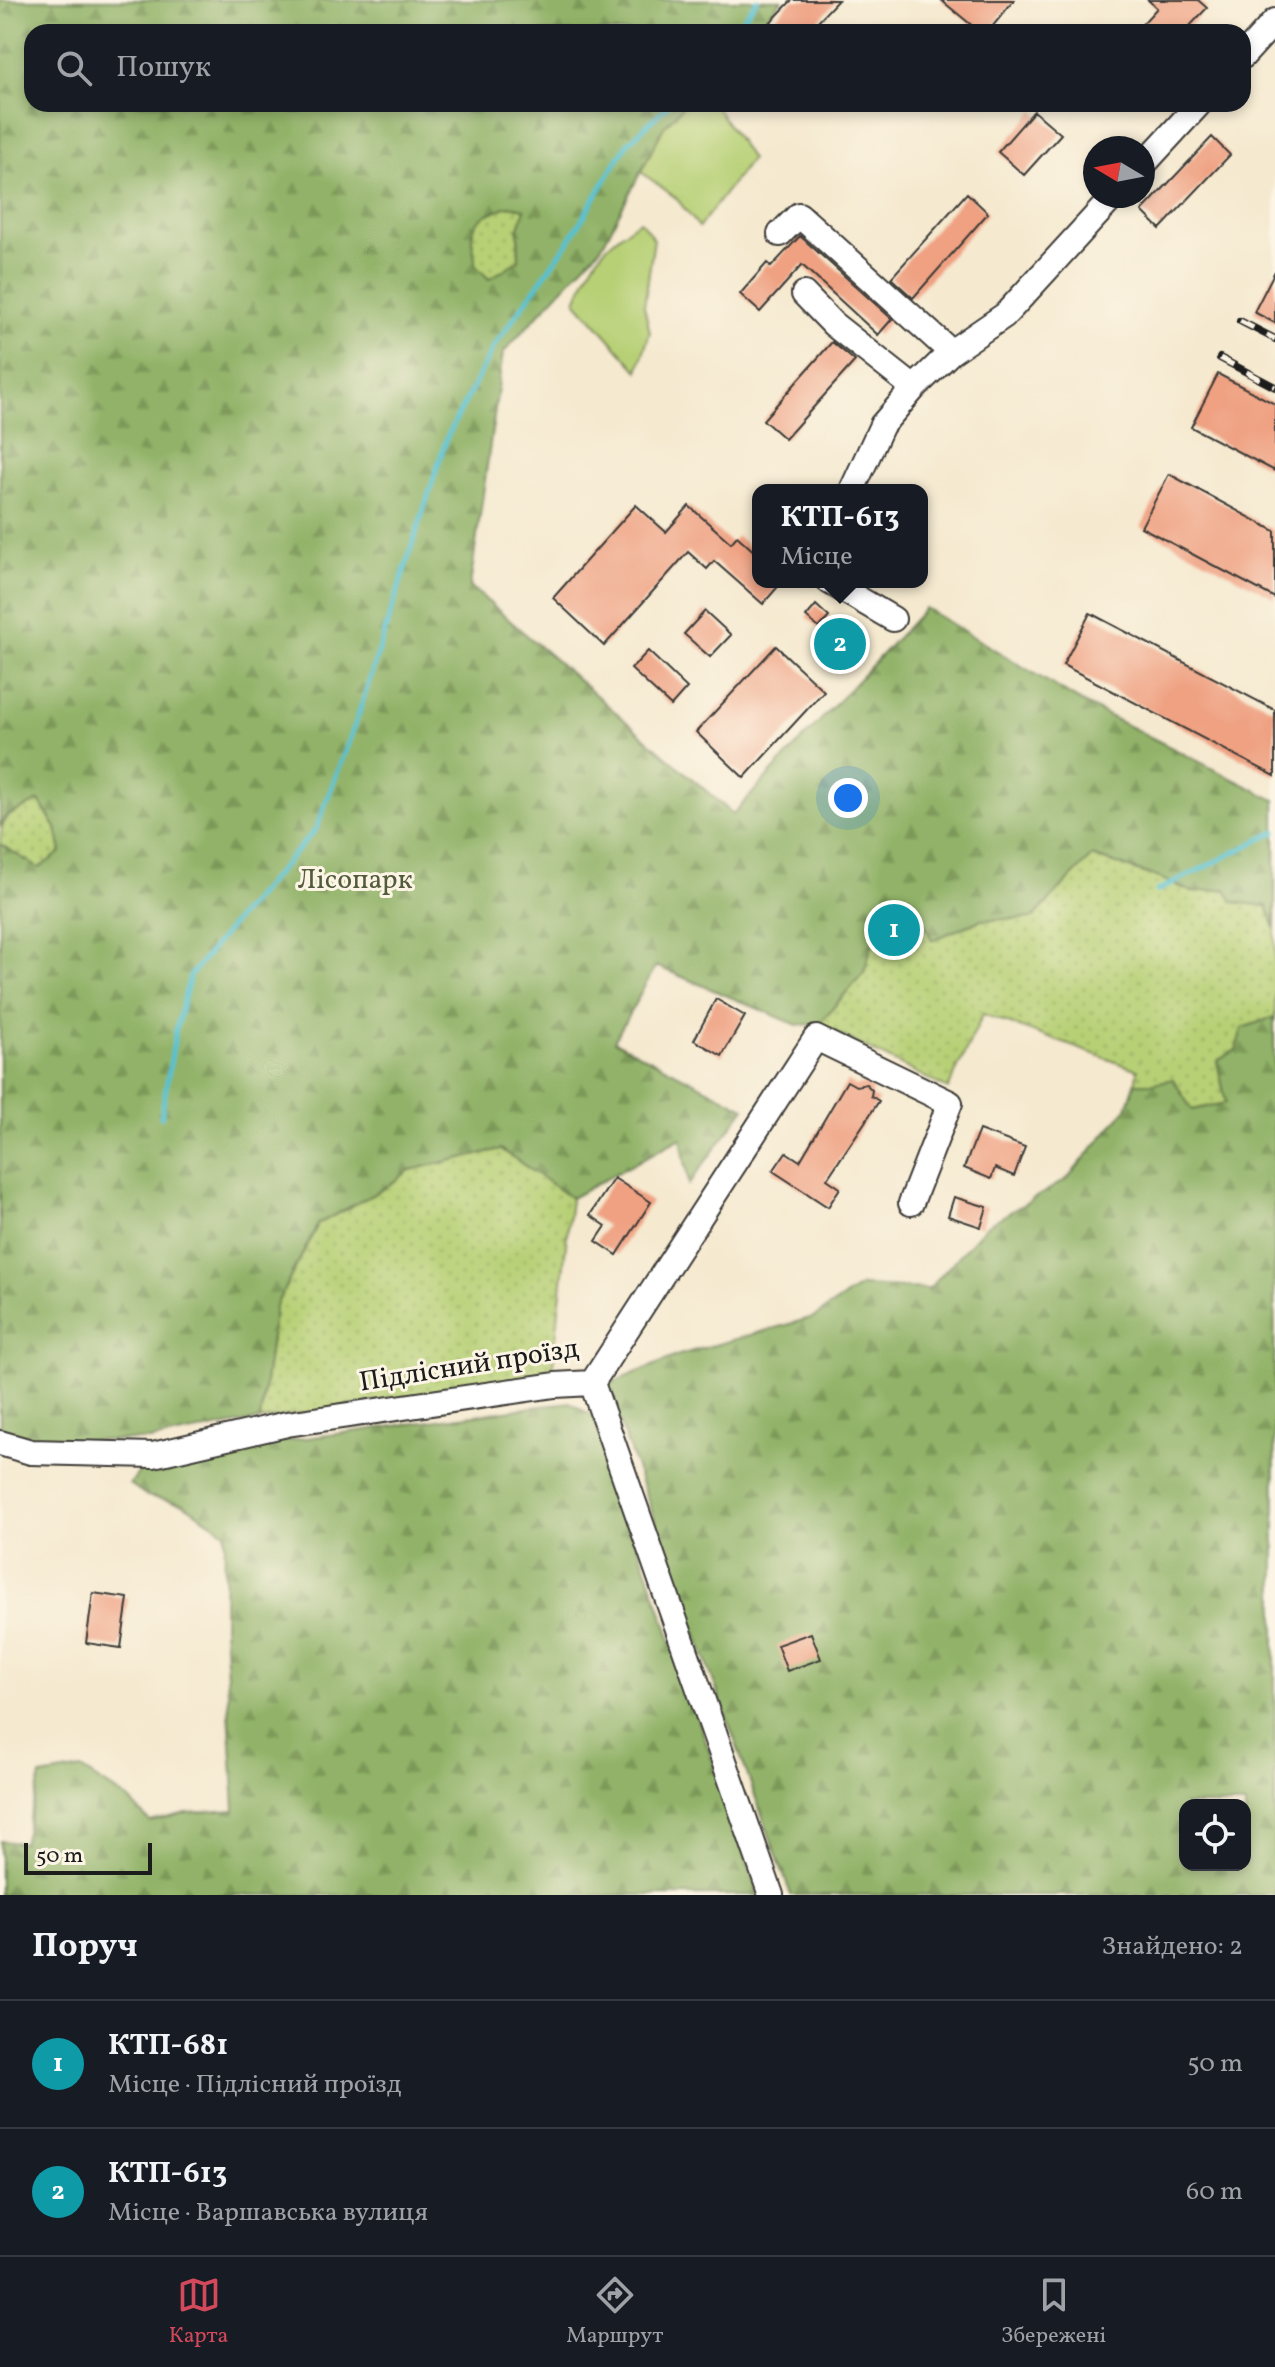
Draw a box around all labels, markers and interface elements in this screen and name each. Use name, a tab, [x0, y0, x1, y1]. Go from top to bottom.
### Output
search box	[24, 24, 1251, 112]
icon: search	[52, 46, 96, 90]
text: Пошук	[116, 47, 211, 89]
north arrow	[1083, 136, 1155, 208]
popup	[752, 484, 928, 588]
text: КТП-613	[780, 497, 900, 539]
text: Місце	[780, 539, 853, 575]
pin: 2	[814, 614, 866, 674]
your location	[828, 778, 868, 818]
park label: Лісопарк	[297, 861, 413, 900]
pin: 1	[868, 900, 920, 960]
street label: Підлісний проїзд	[356, 1329, 582, 1403]
map controls	[1179, 1799, 1251, 1871]
button: locate	[1179, 1799, 1251, 1871]
scale bar	[24, 1839, 152, 1875]
text: 50 m	[36, 1841, 83, 1872]
text: Поруч	[32, 1924, 138, 1971]
text: Знайдено: 2	[1102, 1929, 1243, 1965]
text: КТП-681	[108, 2025, 228, 2067]
text: 1	[53, 2046, 63, 2082]
text: 50 m	[1187, 2046, 1243, 2082]
text: Місце · Підлісний проїзд	[108, 2067, 401, 2103]
text: КТП-613	[108, 2153, 227, 2195]
text: 2	[51, 2174, 65, 2210]
text: 60 m	[1186, 2174, 1243, 2210]
text: Місце · Варшавська вулиця	[108, 2195, 428, 2231]
tab: Карта	[169, 2273, 229, 2352]
tab: Маршрут	[566, 2273, 663, 2352]
tab: Збережені	[1001, 2273, 1106, 2352]

